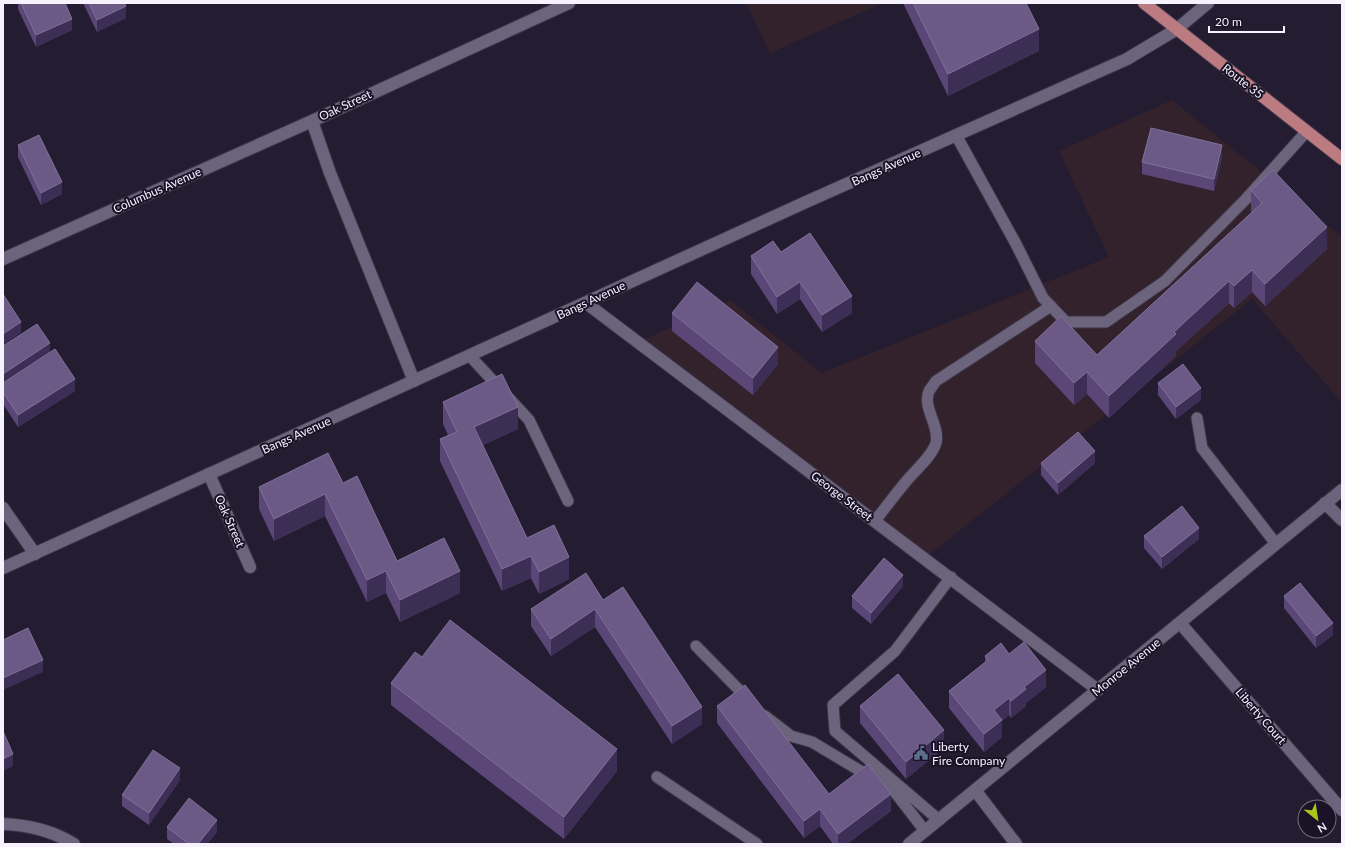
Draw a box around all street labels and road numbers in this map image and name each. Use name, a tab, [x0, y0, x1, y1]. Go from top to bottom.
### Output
street label: Route 35	[1219, 60, 1267, 102]
street label: Oak Street	[316, 86, 374, 124]
street label: Bangs Avenue	[849, 145, 923, 189]
street label: Columbus Avenue	[111, 164, 203, 216]
street label: Bangs Avenue	[554, 278, 628, 322]
street label: Bangs Avenue	[259, 413, 333, 457]
street label: George Street	[808, 468, 876, 524]
street label: Oak Street	[212, 492, 249, 550]
street label: Monroe Avenue	[1089, 635, 1163, 699]
street label: Liberty Court	[1232, 685, 1290, 748]

